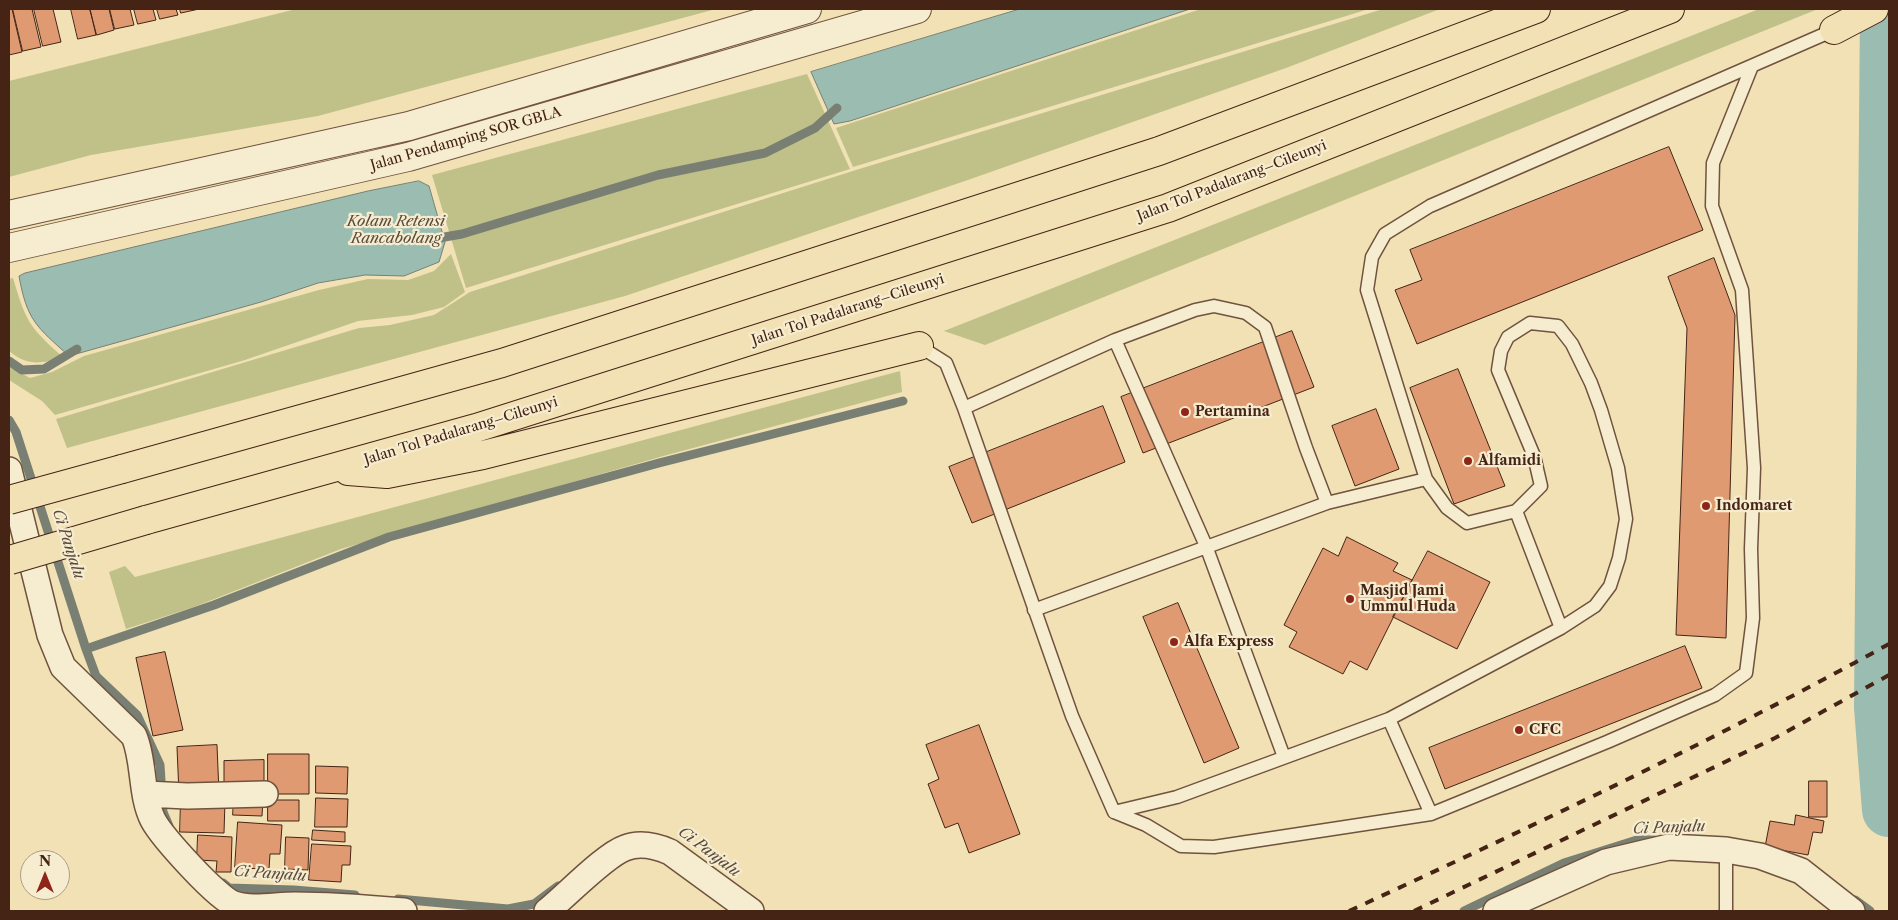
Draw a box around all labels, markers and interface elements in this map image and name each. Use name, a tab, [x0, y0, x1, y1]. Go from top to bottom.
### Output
street label: Jalan Pendamping SOR GBLA	[369, 104, 563, 174]
street label: Jalan Tol Padalarang–Cileunyi	[1135, 137, 1329, 225]
water label: Kolam Retensi Rancabolang	[347, 213, 445, 248]
street label: Jalan Tol Padalarang–Cileunyi	[750, 271, 946, 349]
street label: Jalan Tol Padalarang–Cileunyi	[362, 393, 560, 469]
place label: Pertamina	[1195, 404, 1270, 420]
marker: Pertamina	[1179, 406, 1191, 418]
place label: Alfamidi	[1478, 453, 1541, 469]
marker: Alfamidi	[1462, 455, 1474, 467]
place label: Indomaret	[1716, 498, 1792, 514]
marker: Indomaret	[1700, 500, 1712, 512]
water label: Ci Panjalu	[48, 507, 88, 581]
place label: Masjid Jami Ummul Huda	[1360, 583, 1456, 616]
marker: Masjid Jami Ummul Huda	[1344, 593, 1356, 605]
place label: Alfa Express	[1184, 634, 1274, 650]
marker: Alfa Express	[1168, 636, 1180, 648]
place label: CFC	[1529, 722, 1561, 738]
marker: CFC	[1513, 724, 1525, 736]
water label: Ci Panjalu	[1632, 818, 1706, 838]
water label: Ci Panjalu	[675, 823, 743, 881]
north arrow	[20, 850, 70, 900]
text: N	[39, 852, 51, 870]
water label: Ci Panjalu	[233, 862, 307, 886]

